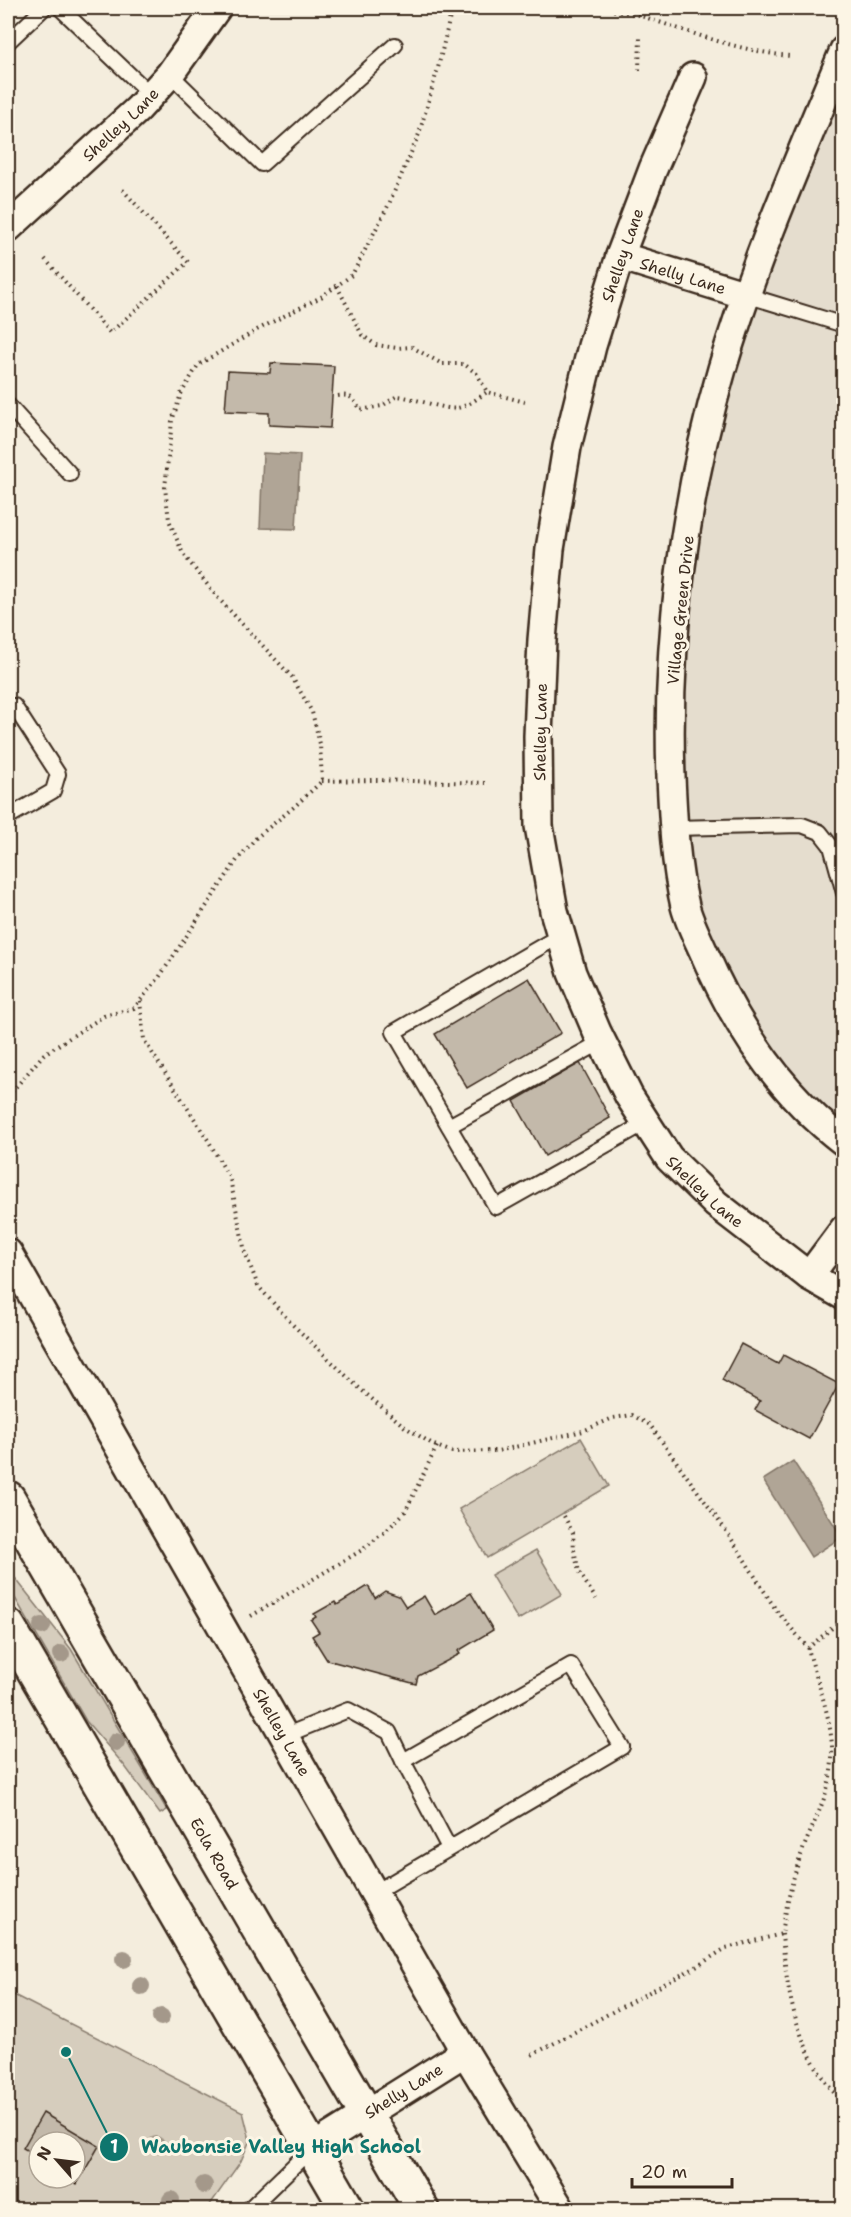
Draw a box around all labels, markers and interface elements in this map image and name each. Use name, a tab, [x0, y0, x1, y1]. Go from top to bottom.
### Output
street label: Shelley Lane	[78, 83, 163, 166]
street label: Shelley Lane	[597, 205, 648, 305]
street label: Shelly Lane	[637, 253, 728, 299]
street label: Village Green Drive	[662, 534, 699, 686]
street label: Shelley Lane	[529, 683, 552, 781]
street label: Shelley Lane	[661, 1151, 748, 1233]
street label: Shelley Lane	[248, 1685, 315, 1780]
street label: Eola Road	[185, 1814, 243, 1893]
street label: Shelly Lane	[361, 2059, 447, 2124]
callout: Waubonsie Valley High School	[99, 2129, 433, 2165]
north arrow	[27, 2130, 87, 2190]
text: 1	[110, 2135, 118, 2159]
text: Waubonsie Valley High School	[141, 2135, 421, 2159]
text: N	[32, 2143, 56, 2164]
scale bar	[632, 2151, 732, 2189]
text: 20 m	[641, 2160, 687, 2184]

